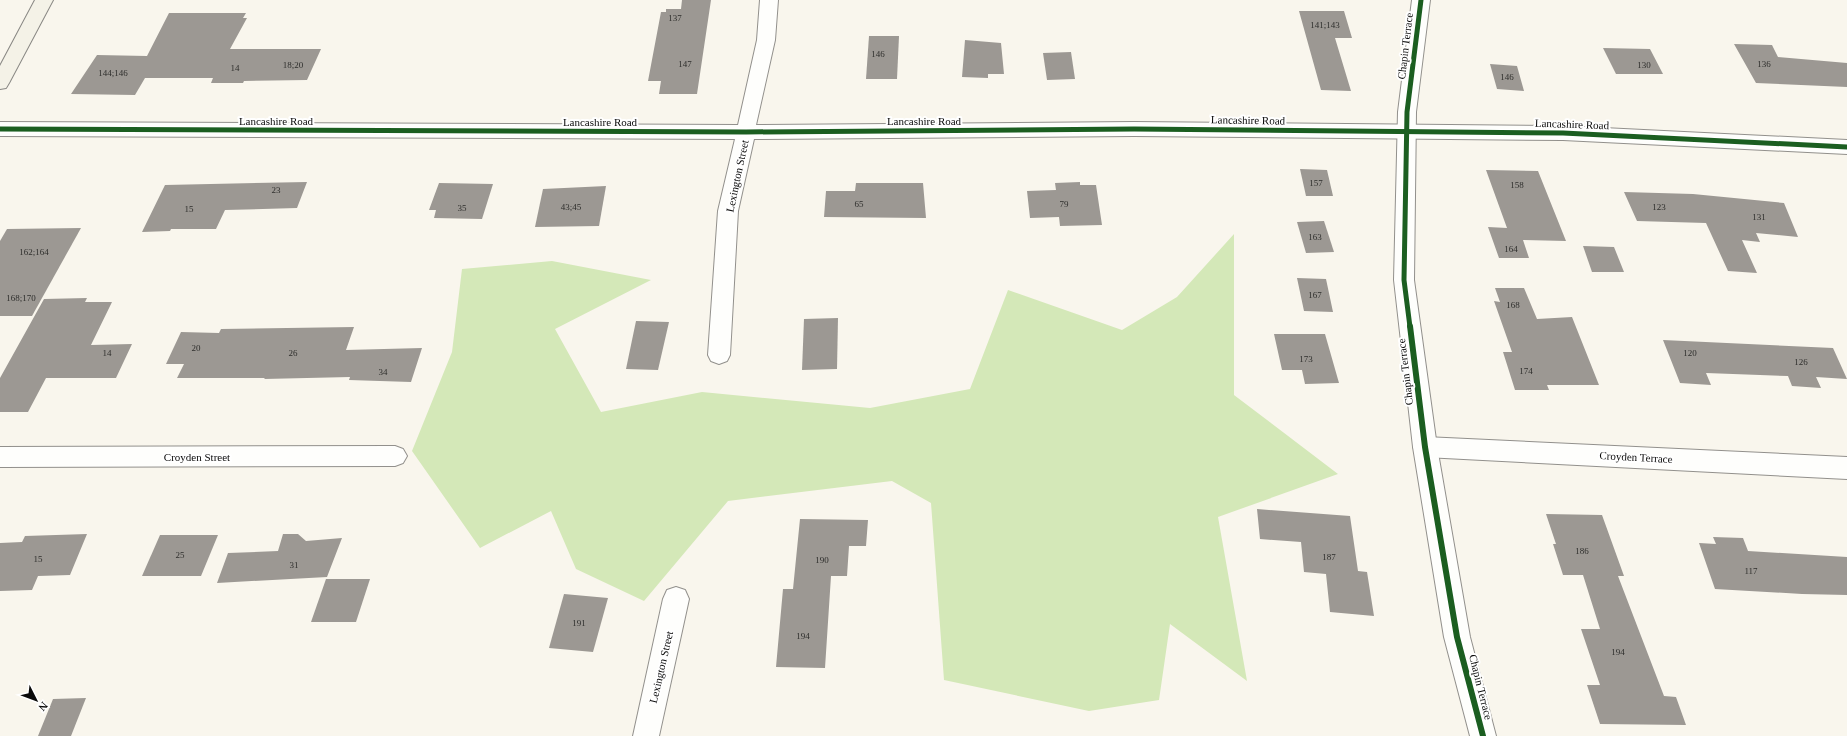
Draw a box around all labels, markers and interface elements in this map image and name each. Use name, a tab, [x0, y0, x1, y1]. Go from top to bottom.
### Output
street label: Chapin Terrace	[1395, 12, 1415, 80]
house number: 137	[668, 13, 682, 23]
house number: 141;143	[1310, 20, 1340, 30]
house number: 146	[871, 49, 885, 59]
house number: 147	[678, 59, 692, 69]
house number: 136	[1757, 59, 1771, 69]
house number: 18;20	[283, 60, 304, 70]
house number: 130	[1637, 60, 1651, 70]
house number: 14	[231, 63, 240, 73]
house number: 144;146	[98, 68, 128, 78]
house number: 146	[1500, 72, 1514, 82]
street label: Lancashire Road	[1211, 113, 1286, 127]
street label: Lancashire Road	[239, 115, 314, 127]
street label: Lancashire Road	[887, 115, 962, 127]
street label: Lancashire Road	[563, 116, 638, 128]
street label: Lancashire Road	[1535, 117, 1610, 131]
street label: Lexington Street	[723, 139, 751, 213]
house number: 157	[1309, 178, 1323, 188]
house number: 158	[1510, 180, 1524, 190]
house number: 23	[272, 185, 281, 195]
house number: 65	[855, 199, 864, 209]
house number: 79	[1060, 199, 1069, 209]
house number: 43;45	[561, 202, 582, 212]
house number: 123	[1652, 202, 1666, 212]
house number: 35	[458, 203, 467, 213]
house number: 15	[185, 204, 194, 214]
house number: 131	[1752, 212, 1766, 222]
house number: 163	[1308, 232, 1322, 242]
house number: 164	[1504, 244, 1518, 254]
house number: 162;164	[19, 247, 49, 257]
house number: 167	[1308, 290, 1322, 300]
house number: 168;170	[6, 293, 36, 303]
house number: 168	[1506, 300, 1520, 310]
street label: Chapin Terrace	[1395, 338, 1415, 406]
house number: 20	[192, 343, 201, 353]
house number: 14	[103, 348, 112, 358]
house number: 26	[289, 348, 298, 358]
house number: 120	[1683, 348, 1697, 358]
house number: 173	[1299, 354, 1313, 364]
house number: 126	[1794, 357, 1808, 367]
house number: 174	[1519, 366, 1533, 376]
house number: 34	[379, 367, 388, 377]
street label: Croyden Terrace	[1599, 449, 1673, 465]
street label: Croyden Street	[164, 451, 230, 463]
house number: 186	[1575, 546, 1589, 556]
house number: 25	[176, 550, 185, 560]
house number: 187	[1322, 552, 1336, 562]
house number: 15	[34, 554, 43, 564]
house number: 190	[815, 555, 829, 565]
house number: 31	[290, 560, 299, 570]
house number: 117	[1744, 566, 1758, 576]
house number: 191	[572, 618, 586, 628]
street label: Lexington Street	[647, 630, 675, 704]
house number: 194	[796, 631, 810, 641]
house number: 194	[1611, 647, 1625, 657]
street label: Chapin Terrace	[1467, 653, 1495, 721]
north arrow	[16, 680, 56, 720]
text: N	[36, 700, 51, 714]

